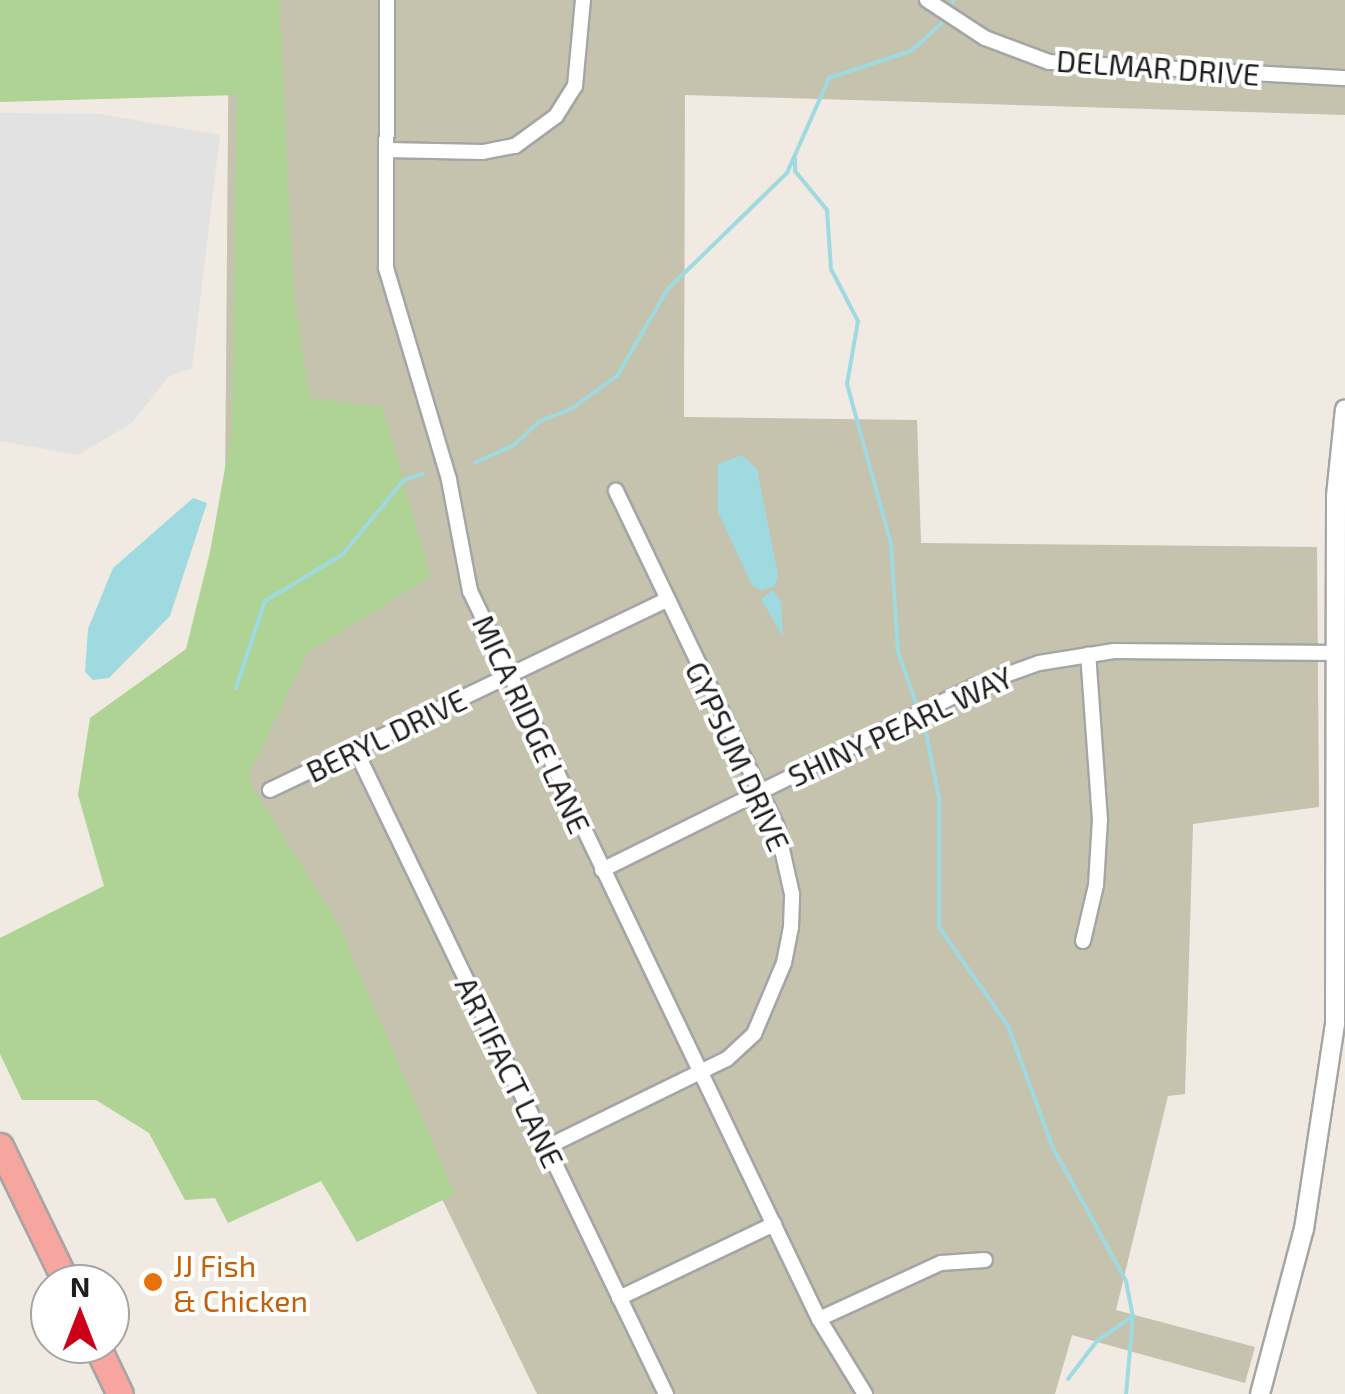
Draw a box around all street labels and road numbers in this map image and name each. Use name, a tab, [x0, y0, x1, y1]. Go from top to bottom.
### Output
street label: DELMAR DRIVE	[1055, 42, 1261, 92]
street label: MICA RIDGE LANE	[466, 609, 598, 839]
street label: GYPSUM DRIVE	[678, 656, 798, 856]
street label: SHINY PEARL WAY	[781, 658, 1019, 794]
street label: BERYL DRIVE	[300, 681, 472, 789]
street label: ARTIFACT LANE	[448, 970, 572, 1174]

